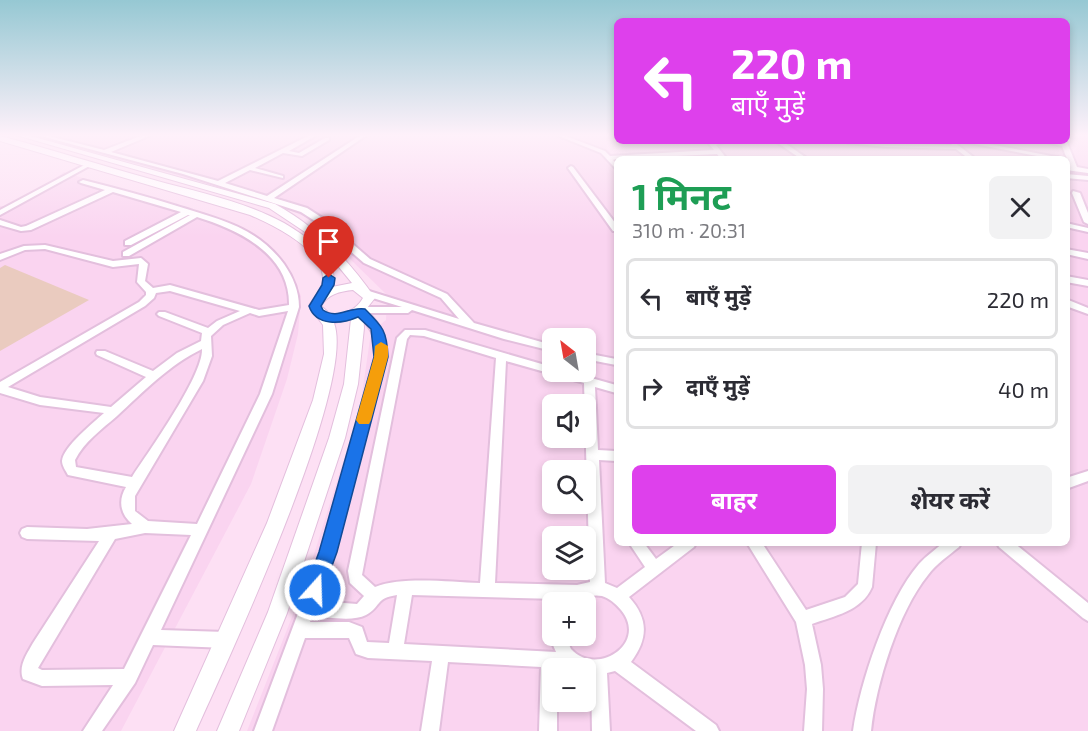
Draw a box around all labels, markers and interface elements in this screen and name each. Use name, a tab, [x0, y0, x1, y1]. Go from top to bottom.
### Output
text: 220 m	[731, 37, 852, 87]
icon: left	[632, 42, 710, 120]
text: बाएँ मुड़ें	[731, 88, 805, 120]
text: 1 मिनट	[632, 174, 731, 217]
button: close	[989, 176, 1052, 239]
pin	[303, 216, 354, 278]
text: 310 m · 20:31	[632, 218, 746, 242]
icon: arrive	[312, 225, 345, 258]
icon: left	[635, 282, 668, 315]
text: बाएँ मुड़ें	[686, 283, 751, 309]
text: 220 m	[987, 286, 1049, 312]
north arrow	[542, 328, 596, 382]
map controls	[542, 328, 596, 712]
icon: right	[635, 372, 668, 405]
text: दाएँ मुड़ें	[686, 373, 750, 399]
text: 40 m	[998, 376, 1049, 402]
button: sound	[542, 394, 596, 448]
button: search	[542, 460, 596, 514]
button: बाहर	[632, 465, 836, 534]
button: शेयर करें	[848, 465, 1052, 534]
button: layers	[542, 526, 596, 580]
position arrow	[283, 558, 347, 622]
button: +	[542, 592, 596, 646]
button: −	[542, 658, 596, 712]

